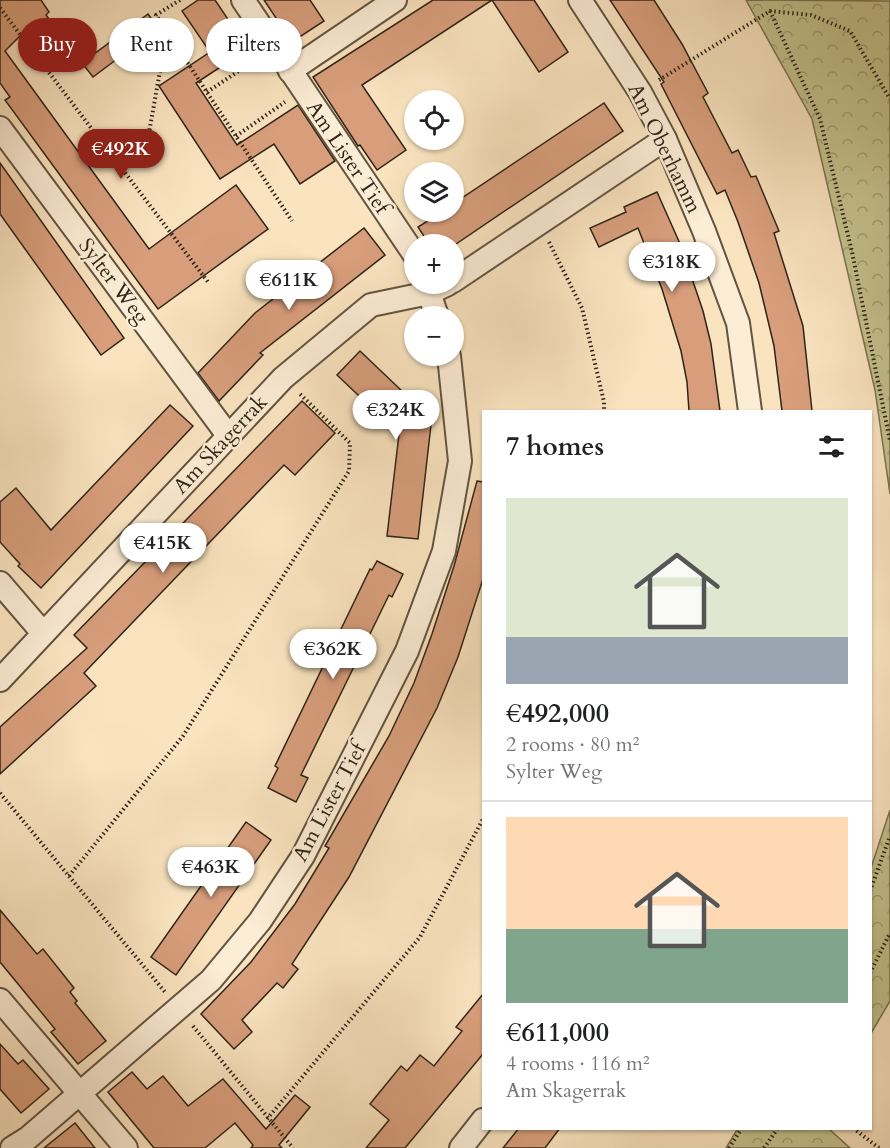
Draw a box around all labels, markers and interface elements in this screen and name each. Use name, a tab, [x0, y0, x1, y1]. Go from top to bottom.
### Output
chip: Buy	[18, 18, 97, 72]
chip: Rent	[109, 18, 194, 72]
chip: Filters	[206, 18, 302, 72]
street label: Am Oberhamm	[621, 78, 709, 218]
map controls	[404, 90, 464, 366]
button: locate	[404, 90, 464, 150]
street label: Am Lister Tief	[299, 95, 398, 223]
pin: €492K	[79, 129, 163, 180]
text: €492K	[92, 135, 150, 162]
button: layers	[404, 162, 464, 222]
street label: Sylter Weg	[72, 232, 156, 331]
button: +	[404, 234, 464, 294]
pin: €318K	[630, 242, 714, 293]
text: €318K	[643, 248, 701, 275]
pin: €611K	[247, 260, 331, 311]
text: €611K	[260, 266, 318, 293]
button: −	[404, 306, 464, 366]
street label: Am Skagerrak	[167, 388, 274, 500]
pin: €324K	[354, 390, 438, 441]
text: €324K	[367, 396, 425, 423]
text: 7 homes	[506, 429, 604, 464]
icon: filters	[815, 430, 848, 463]
pin: €415K	[121, 523, 205, 574]
text: €415K	[134, 529, 192, 556]
icon: home	[623, 537, 731, 645]
pin: €362K	[291, 629, 375, 680]
text: €362K	[304, 635, 362, 662]
text: €492,000	[506, 696, 609, 731]
text: 2 rooms · 80 m²	[506, 731, 639, 758]
street label: Am Lister Tief	[286, 735, 375, 867]
text: Sylter Weg	[506, 758, 602, 785]
pin: €463K	[169, 847, 253, 898]
text: €463K	[182, 853, 240, 880]
icon: home	[623, 856, 731, 964]
text: €611,000	[506, 1015, 609, 1050]
text: 4 rooms · 116 m²	[506, 1050, 650, 1077]
text: Am Skagerrak	[506, 1077, 626, 1104]

